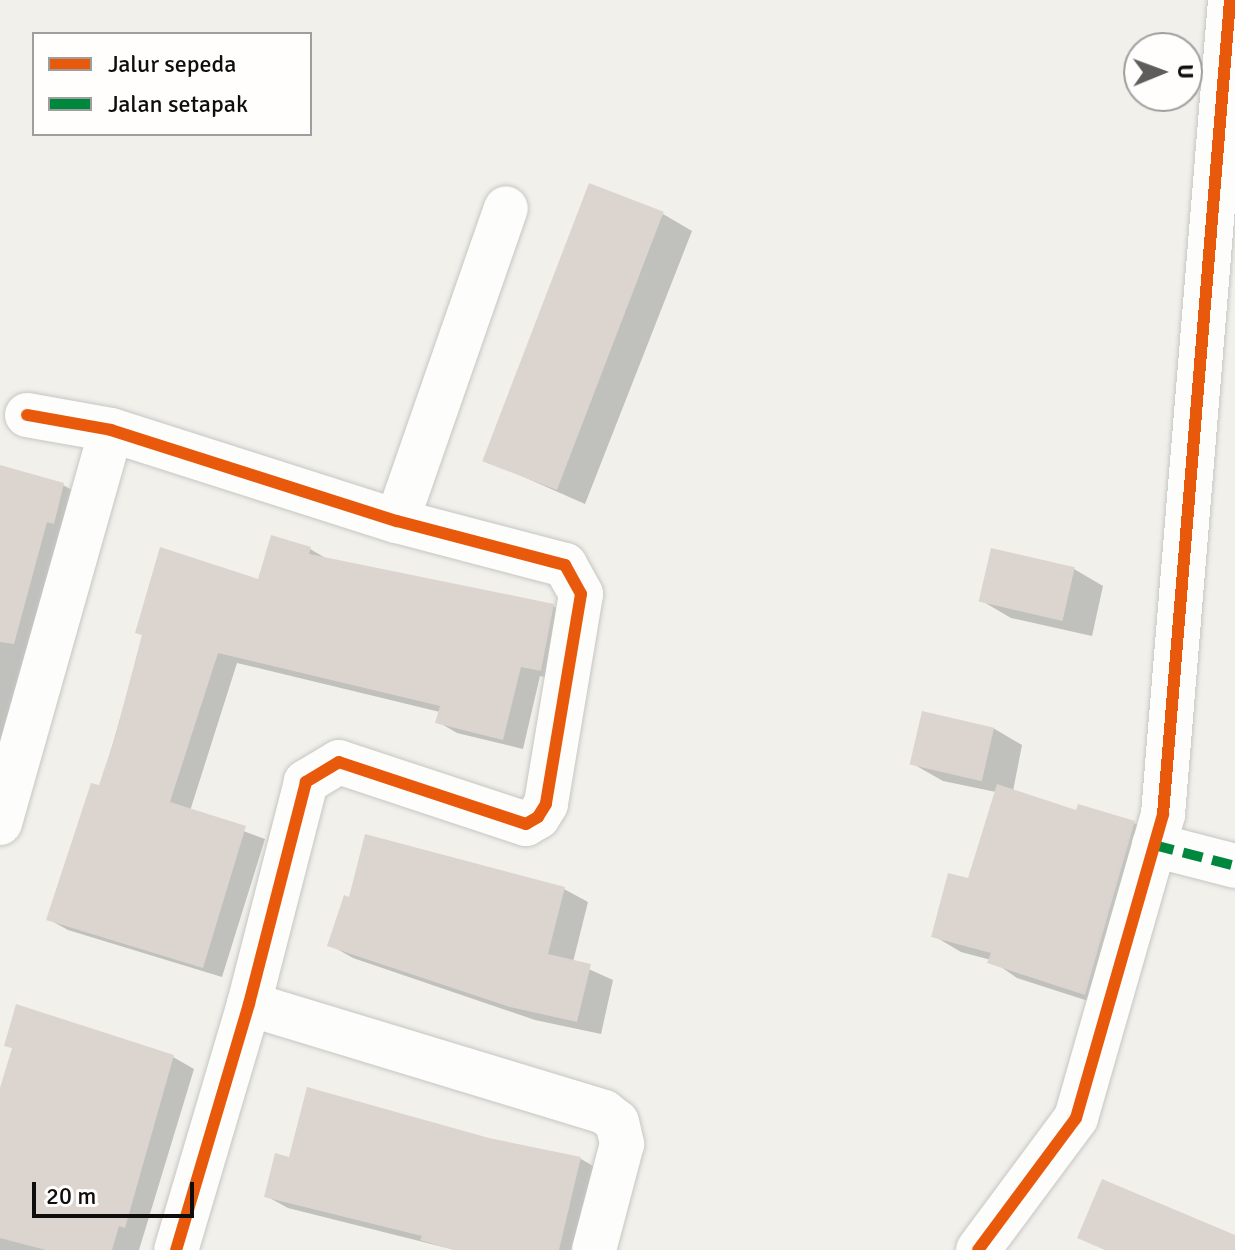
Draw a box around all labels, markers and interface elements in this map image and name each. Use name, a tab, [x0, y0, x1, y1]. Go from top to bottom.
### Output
legend	[32, 32, 312, 136]
north arrow	[1123, 32, 1203, 112]
text: Jalur sepeda	[108, 49, 236, 79]
text: U	[1172, 64, 1199, 79]
text: Jalan setapak	[108, 89, 248, 119]
scale bar	[36, 1166, 198, 1216]
text: 20 m	[46, 1181, 96, 1211]

